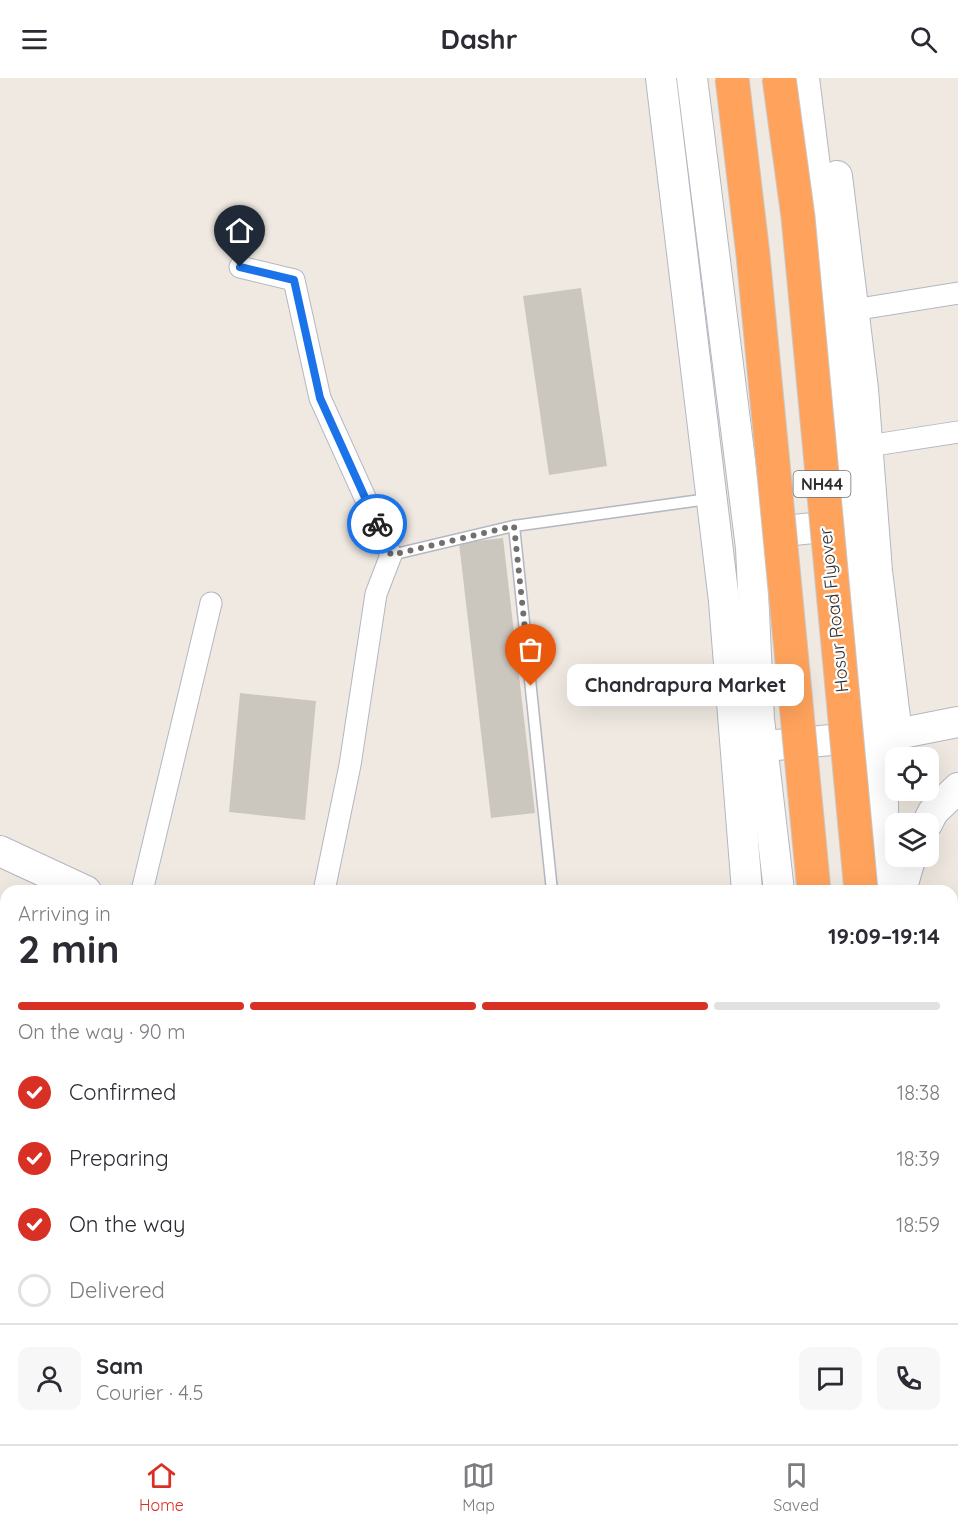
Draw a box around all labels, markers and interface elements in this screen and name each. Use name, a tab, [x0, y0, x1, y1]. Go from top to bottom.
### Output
text: Dashr	[441, 22, 517, 56]
icon: menu	[18, 23, 51, 56]
icon: search	[907, 23, 940, 56]
pin	[214, 205, 265, 267]
icon: home	[223, 214, 256, 247]
road number: NH44	[794, 471, 850, 497]
courier	[347, 494, 407, 554]
icon: bike	[361, 508, 394, 541]
street label: Hosur Road Flyover	[813, 527, 854, 694]
pin	[505, 624, 556, 686]
icon: bag	[514, 633, 547, 666]
callout: Chandrapura Market	[567, 665, 804, 707]
text: Chandrapura Market	[585, 672, 786, 697]
map controls	[885, 747, 939, 867]
button: locate	[885, 747, 939, 801]
button: layers	[885, 813, 939, 867]
text: Arriving in	[18, 901, 111, 926]
text: 19:09–19:14	[828, 922, 940, 950]
text: 2 min	[18, 924, 120, 973]
text: On the way · 90 m	[18, 1019, 185, 1044]
icon: check	[18, 1076, 51, 1109]
text: Confirmed	[69, 1078, 176, 1106]
text: 18:38	[897, 1080, 940, 1105]
icon: check	[18, 1142, 51, 1175]
text: Preparing	[69, 1144, 169, 1172]
text: 18:39	[896, 1146, 940, 1171]
icon: check	[18, 1208, 51, 1241]
text: On the way	[69, 1210, 185, 1238]
text: 18:59	[896, 1212, 940, 1237]
text: Delivered	[69, 1276, 165, 1304]
button: person	[18, 1347, 81, 1410]
button: chat	[799, 1347, 862, 1410]
button: phone	[877, 1347, 940, 1410]
text: Sam	[96, 1352, 143, 1380]
text: Courier · 4.5	[96, 1380, 203, 1405]
tab: Home	[139, 1459, 184, 1515]
tab: Map	[462, 1459, 495, 1515]
tab: Saved	[773, 1459, 819, 1515]

